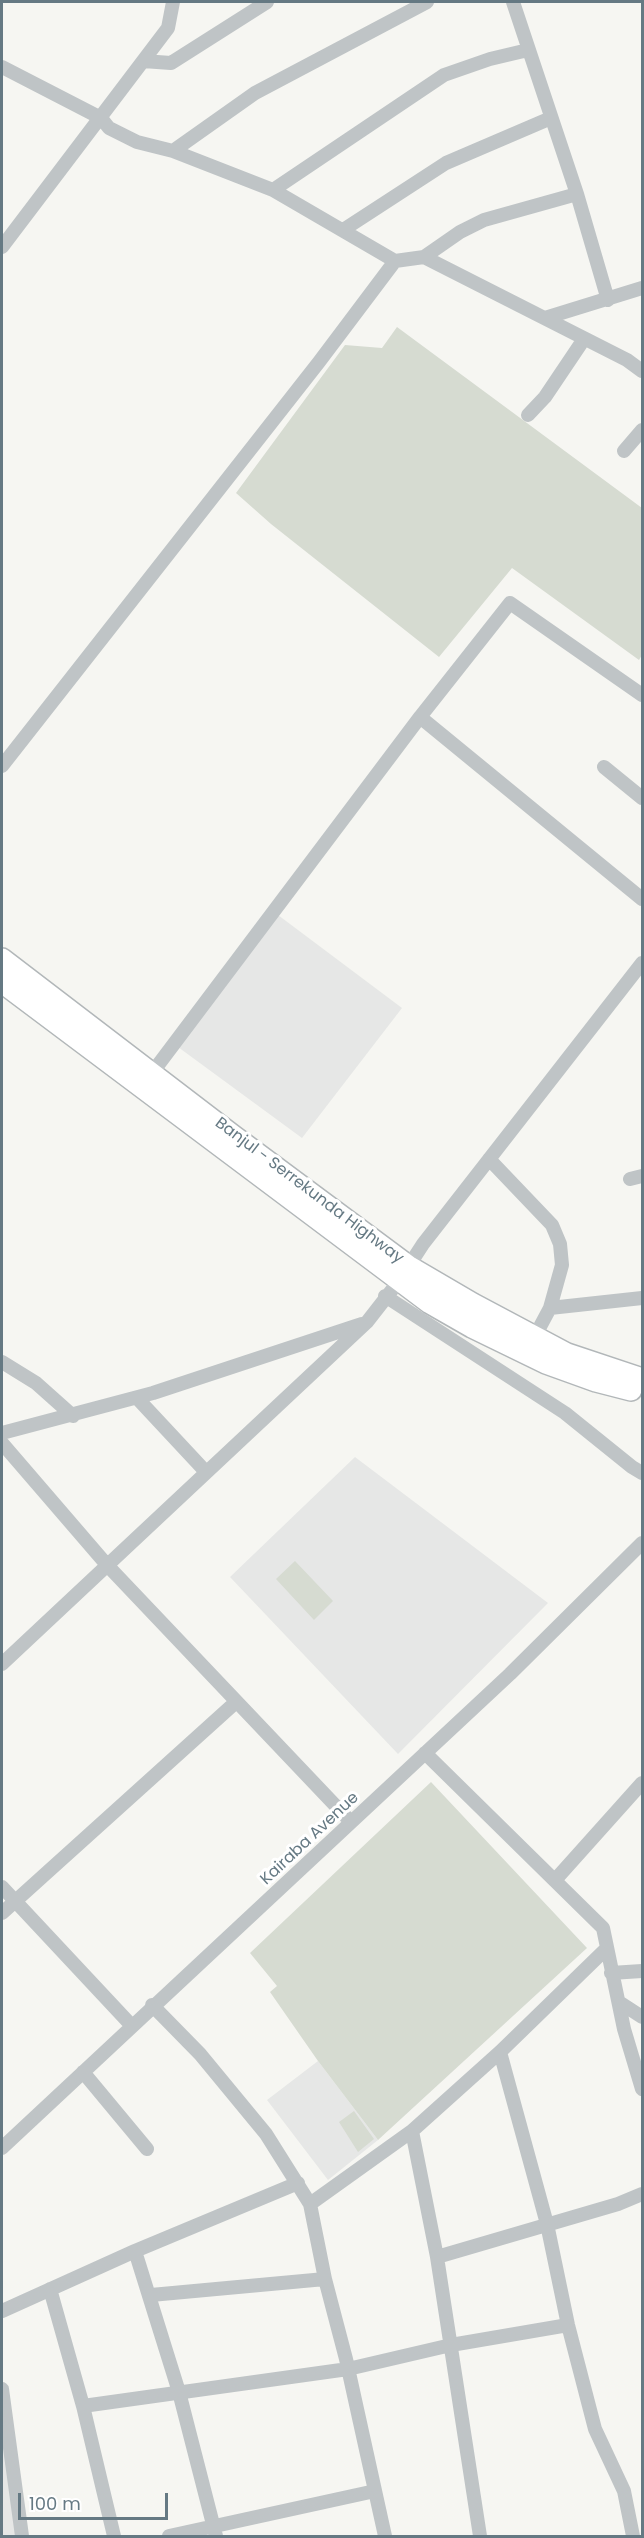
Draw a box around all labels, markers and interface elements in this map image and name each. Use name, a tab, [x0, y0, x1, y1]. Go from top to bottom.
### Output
street label: Banjul - Serrekunda Highway	[211, 1114, 407, 1268]
street label: Kairaba Avenue	[257, 1789, 363, 1889]
scale bar	[21, 2481, 171, 2519]
text: 100 m	[29, 2491, 81, 2516]

